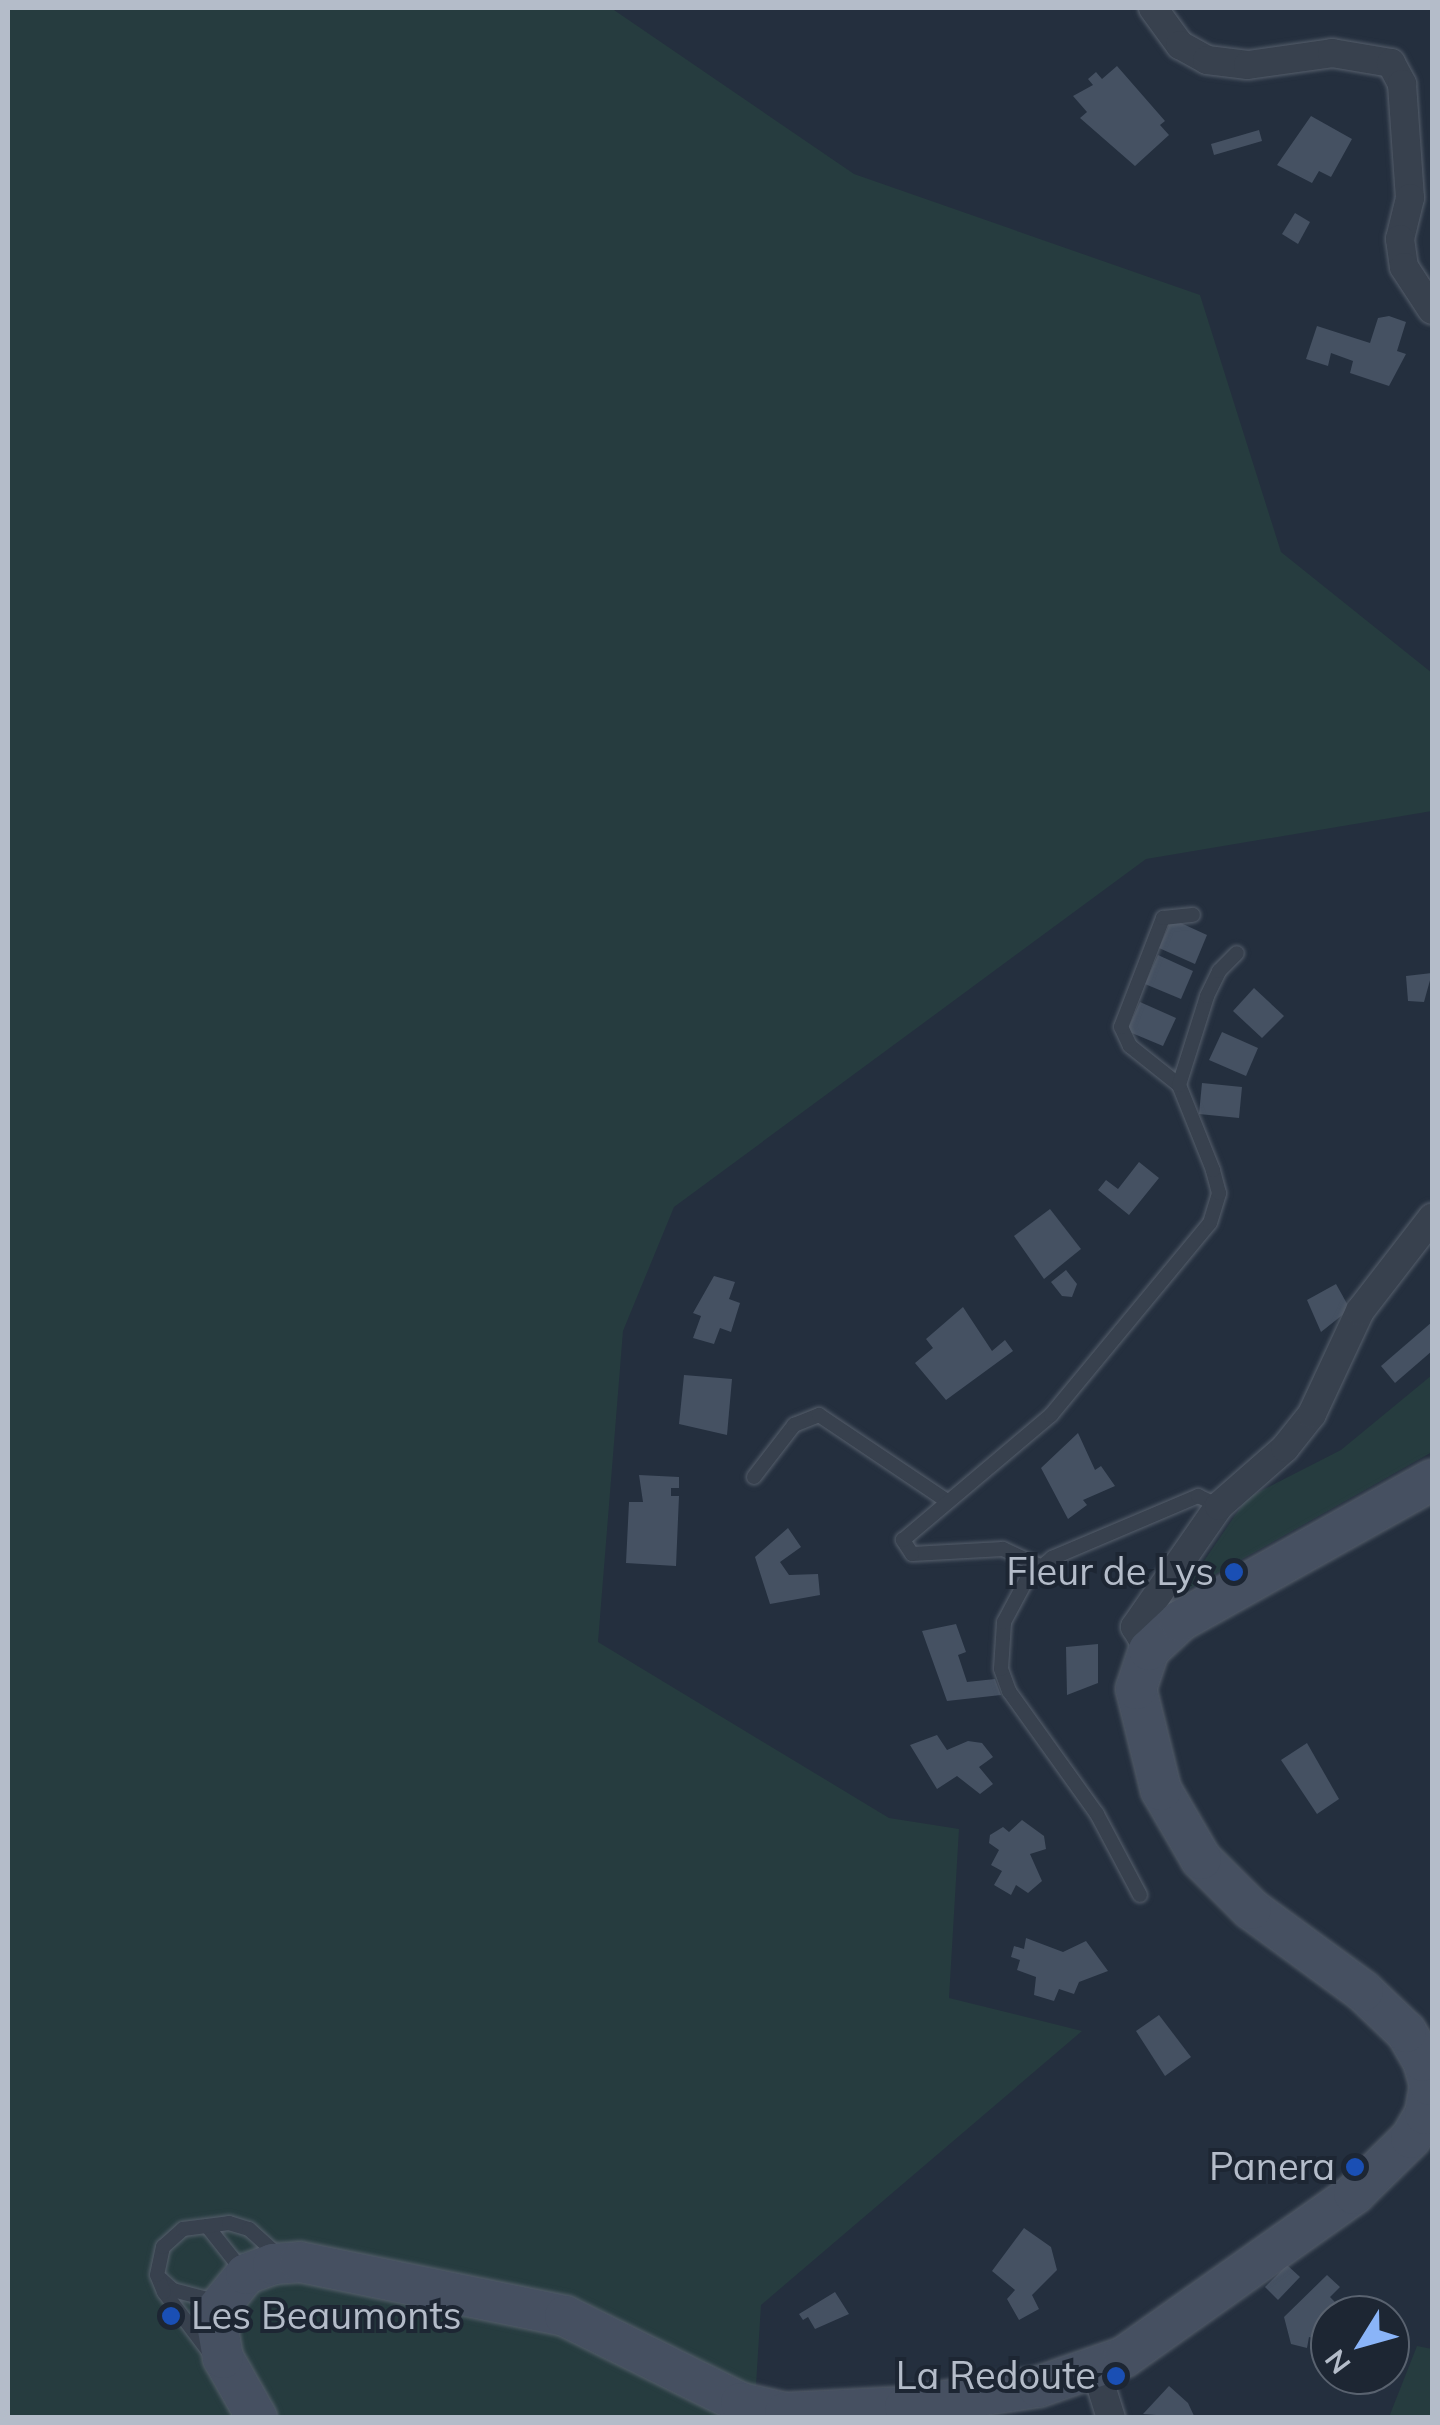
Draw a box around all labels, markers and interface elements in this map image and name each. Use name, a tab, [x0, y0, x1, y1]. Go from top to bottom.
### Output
place label: Fleur de Lys	[1006, 1549, 1214, 1595]
marker: Fleur de Lys	[1223, 1561, 1245, 1583]
place label: Panera	[1209, 2144, 1335, 2190]
marker: Panera	[1344, 2156, 1366, 2178]
place label: Les Beaumonts	[191, 2293, 462, 2339]
north arrow	[1310, 2295, 1410, 2395]
marker: Les Beaumonts	[160, 2305, 182, 2327]
text: N	[1317, 2343, 1358, 2381]
place label: La Redoute	[896, 2353, 1096, 2399]
marker: La Redoute	[1105, 2365, 1127, 2387]

